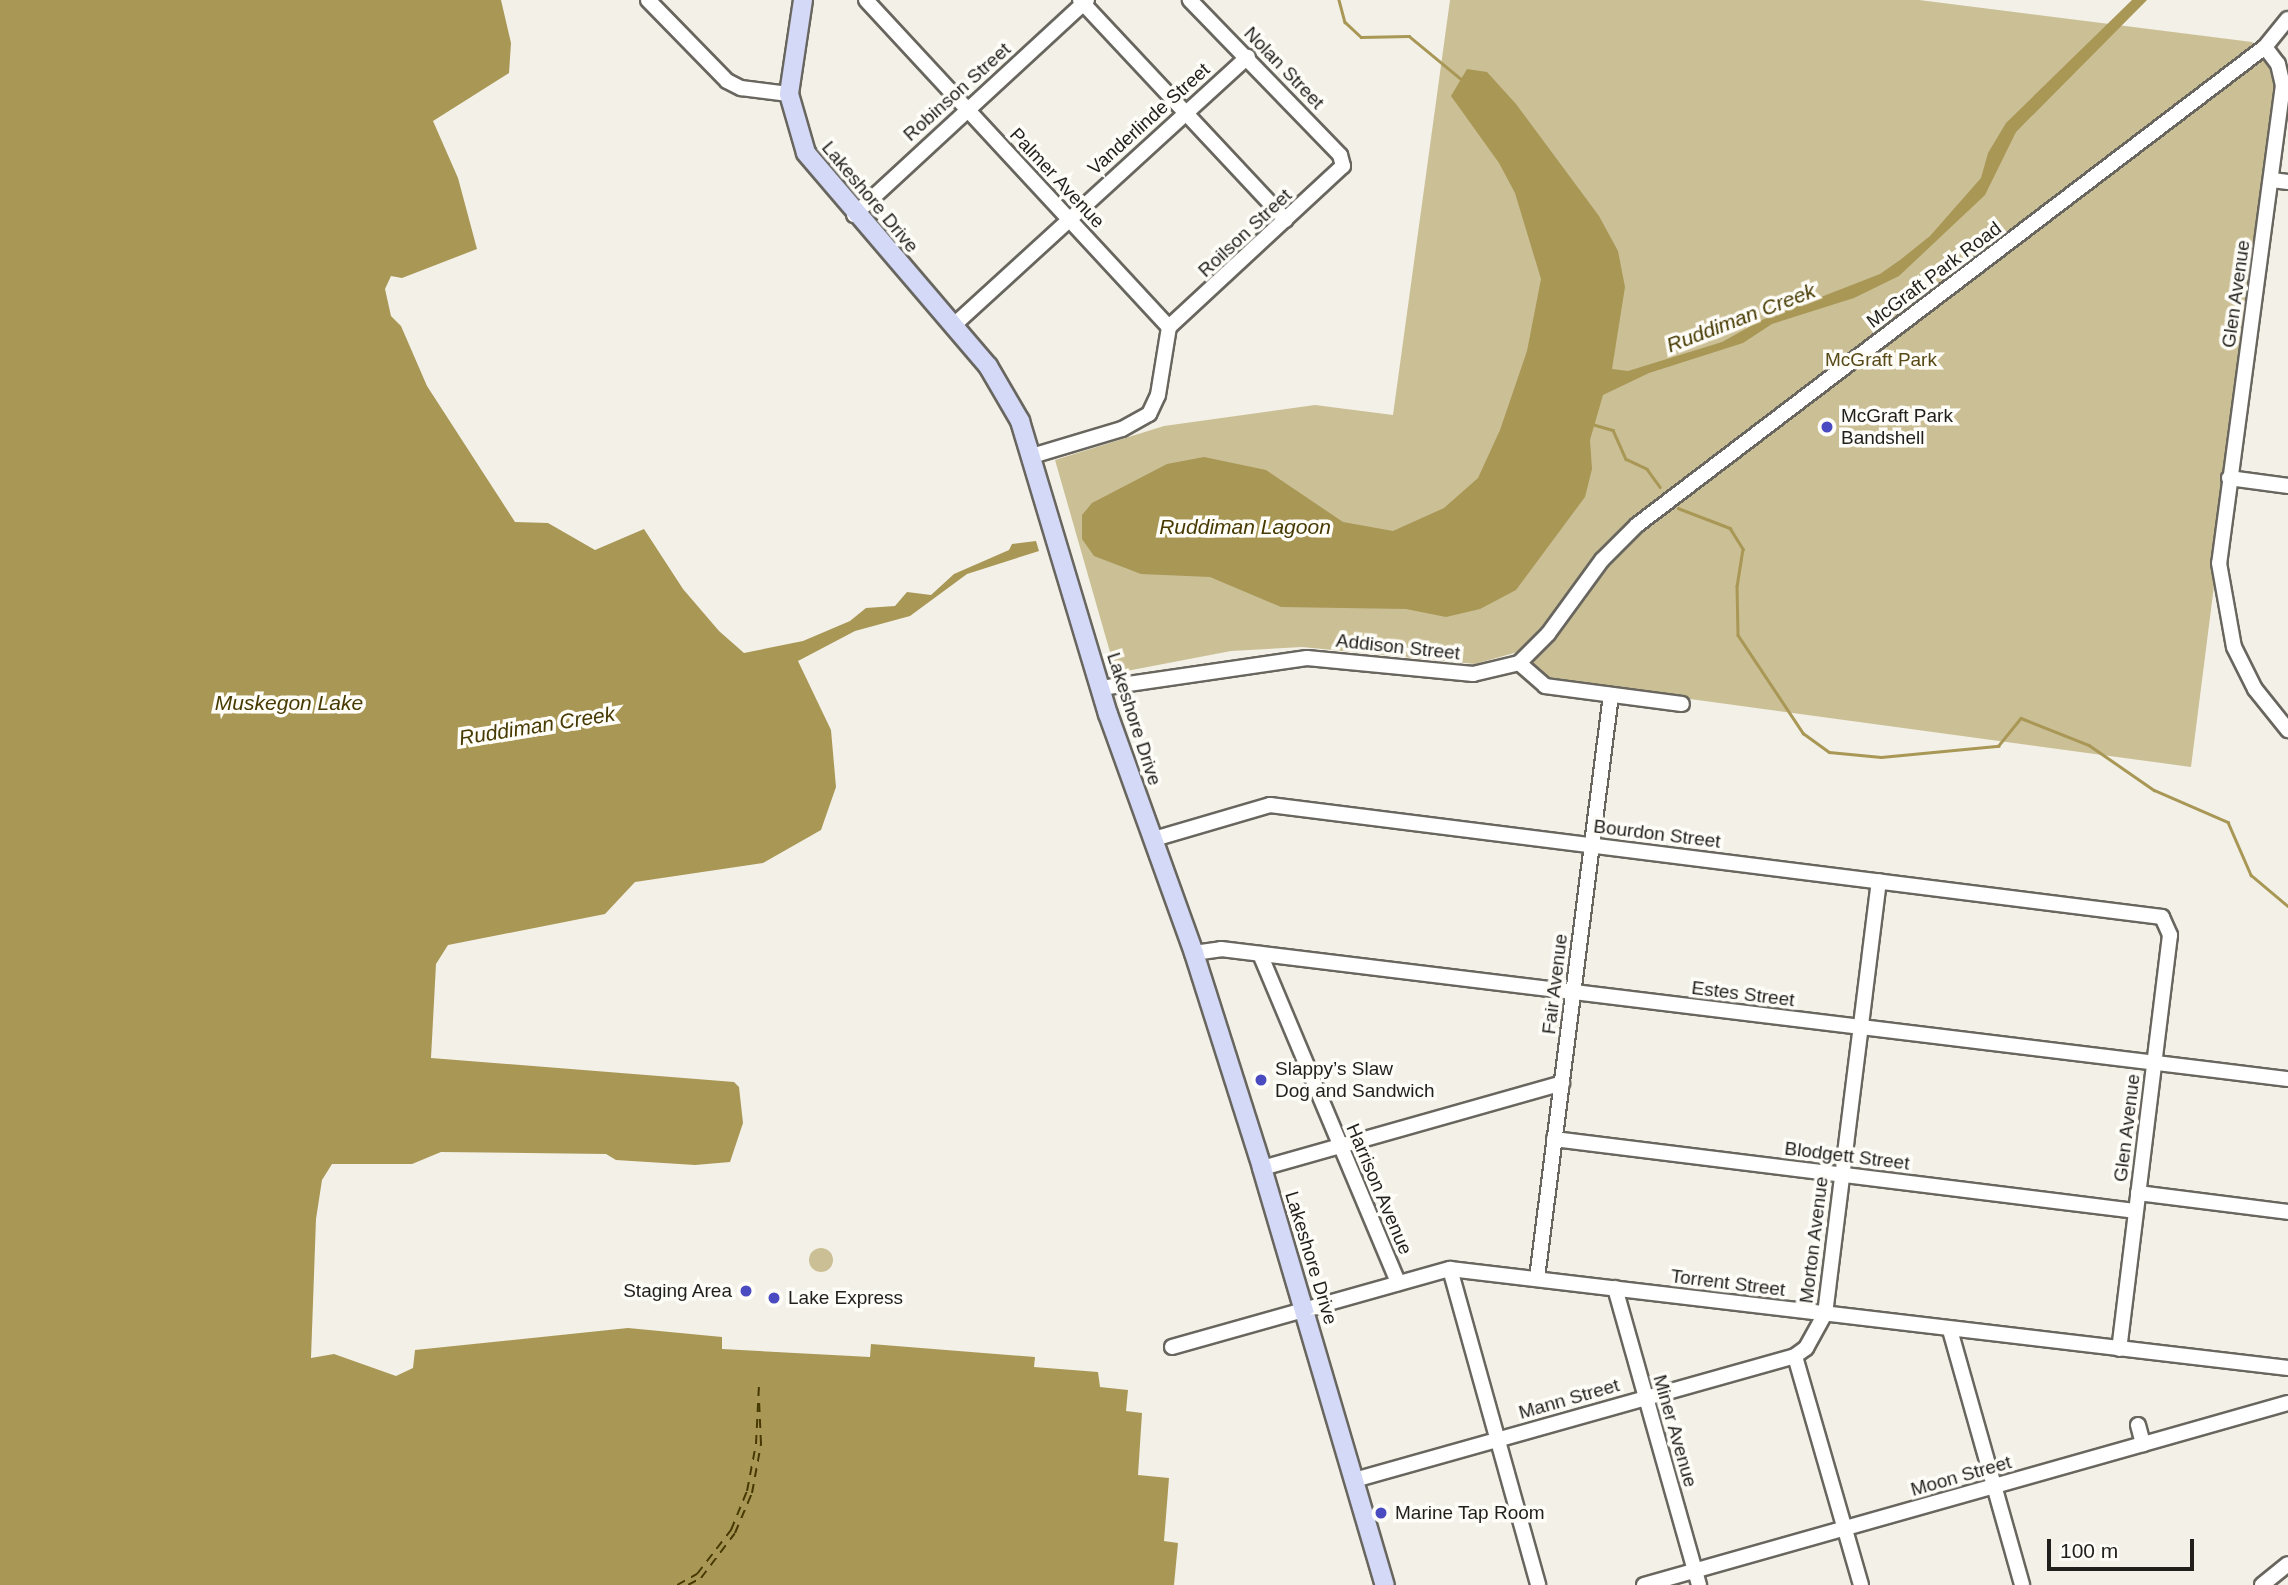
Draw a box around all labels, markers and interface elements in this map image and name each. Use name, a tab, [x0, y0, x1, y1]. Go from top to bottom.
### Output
street label: Nolan Street	[1239, 22, 1329, 114]
street label: Robinson Street	[899, 38, 1015, 146]
street label: Vanderlinde Street	[1083, 58, 1215, 180]
street label: Palmer Avenue	[1004, 123, 1110, 233]
street label: Lakeshore Drive	[817, 137, 923, 257]
street label: Roilson Street	[1194, 184, 1296, 282]
street label: McGraft Park Road	[1862, 217, 2006, 333]
street label: Glen Avenue	[2217, 238, 2255, 350]
water label: Ruddiman Creek	[1663, 278, 1819, 358]
park label: McGraft Park	[1825, 349, 1937, 371]
place label: McGraft Park Bandshell	[1841, 405, 1953, 449]
marker: McGraft Park Bandshell	[1819, 419, 1835, 435]
water label: Ruddiman Lagoon	[1159, 514, 1331, 540]
street label: Addison Street	[1335, 629, 1461, 665]
street label: Lakeshore Drive	[1102, 650, 1166, 788]
water label: Muskegon Lake	[215, 690, 363, 716]
water label: Ruddiman Creek	[457, 701, 617, 751]
street label: Bourdon Street	[1592, 815, 1722, 853]
street label: Fair Avenue	[1537, 932, 1573, 1036]
street label: Estes Street	[1690, 976, 1796, 1012]
place label: Slappy’s Slaw Dog and Sandwich	[1275, 1058, 1434, 1102]
marker: Slappy’s Slaw Dog and Sandwich	[1253, 1072, 1269, 1088]
street label: Glen Avenue	[2109, 1072, 2145, 1184]
street label: Harrison Avenue	[1341, 1120, 1417, 1258]
street label: Blodgett Street	[1783, 1137, 1911, 1175]
street label: Morton Avenue	[1795, 1175, 1833, 1305]
street label: Lakeshore Drive	[1280, 1189, 1342, 1327]
street label: Torrent Street	[1669, 1265, 1787, 1301]
place label: Staging Area	[622, 1280, 732, 1302]
marker: Staging Area	[738, 1283, 754, 1299]
place label: Lake Express	[788, 1287, 903, 1309]
marker: Lake Express	[766, 1290, 782, 1306]
street label: Miner Avenue	[1648, 1372, 1702, 1490]
street label: Mann Street	[1516, 1374, 1622, 1424]
street label: Moon Street	[1908, 1451, 2014, 1501]
place label: Marine Tap Room	[1395, 1502, 1545, 1524]
marker: Marine Tap Room	[1373, 1505, 1389, 1521]
scale bar	[2050, 1526, 2197, 1570]
text: 100 m	[2060, 1539, 2118, 1562]

